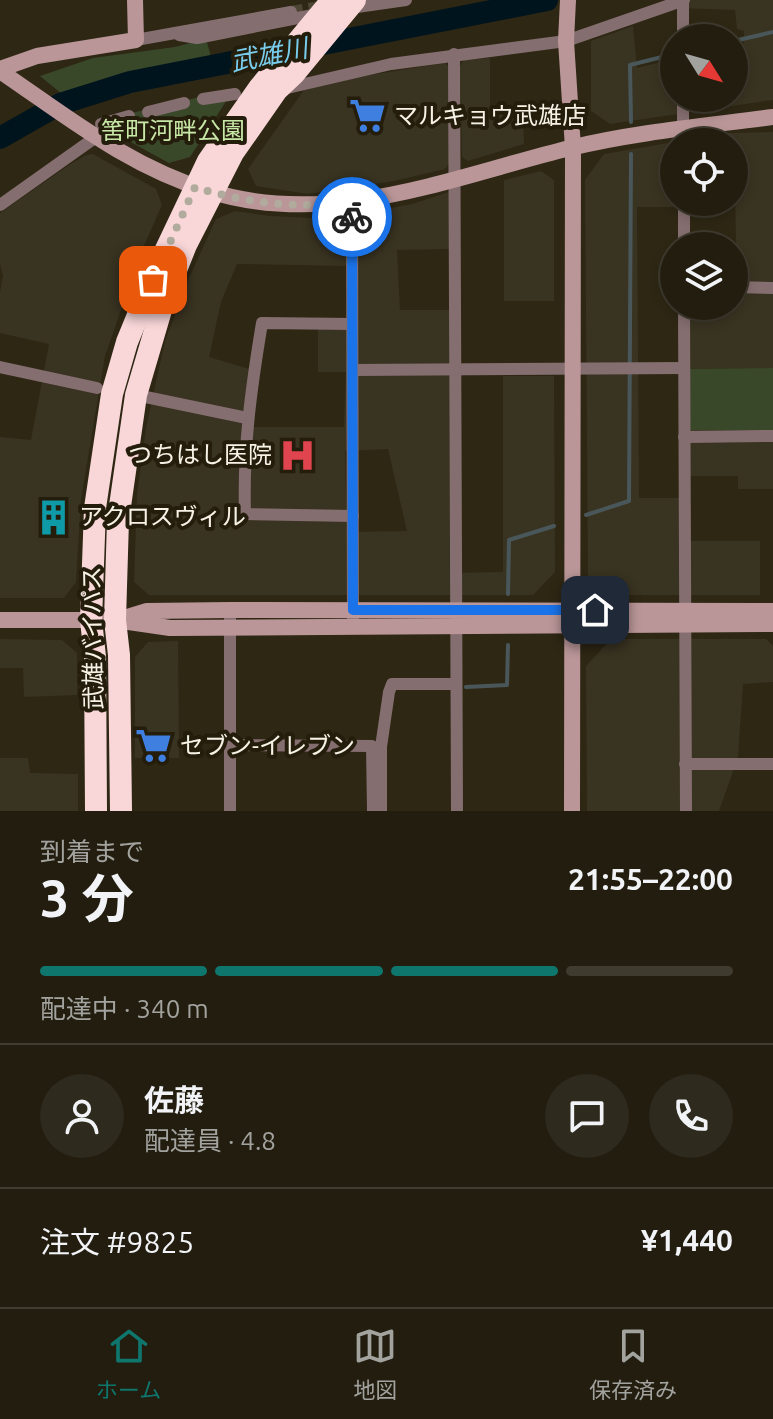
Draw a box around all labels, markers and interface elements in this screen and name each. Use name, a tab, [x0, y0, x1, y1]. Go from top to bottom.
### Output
north arrow	[660, 24, 748, 112]
map controls	[660, 24, 748, 320]
water label: 武雄川	[228, 32, 313, 76]
supermarket icon: マルキョウ武雄店	[349, 97, 387, 135]
place label: マルキョウ武雄店	[394, 102, 586, 129]
park label: 筈町河畔公園	[101, 117, 245, 144]
button: locate	[660, 128, 748, 216]
courier	[312, 177, 392, 257]
icon: bike	[330, 195, 374, 239]
button: layers	[660, 232, 748, 320]
pin	[119, 246, 187, 314]
icon: bag	[131, 258, 175, 302]
hospital icon: つちはし医院	[279, 436, 317, 474]
place label: つちはし医院	[128, 441, 272, 468]
building icon: アクロスヴィル	[34, 498, 72, 536]
place label: アクロスヴィル	[79, 503, 246, 530]
street label: 武雄バイパス	[78, 566, 107, 710]
pin	[561, 576, 629, 644]
icon: home	[573, 588, 617, 632]
supermarket icon: セブン-イレブン	[135, 727, 173, 765]
place label: セブン-イレブン	[180, 732, 355, 759]
text: 到着まで	[40, 837, 144, 866]
text: 21:55–22:00	[568, 862, 733, 896]
text: 3 分	[40, 869, 134, 927]
text: 配達中 · 340 m	[40, 994, 209, 1023]
button: person	[40, 1074, 124, 1158]
button: chat	[545, 1074, 629, 1158]
button: phone	[649, 1074, 733, 1158]
text: 佐藤	[144, 1083, 204, 1117]
text: 配達員 · 4.8	[144, 1126, 276, 1155]
text: ¥1,440	[641, 1223, 733, 1257]
text: 注文 #9825	[40, 1225, 194, 1259]
tab: ホーム	[96, 1324, 161, 1404]
tab: 地図	[353, 1324, 397, 1404]
tab: 保存済み	[589, 1324, 677, 1404]

